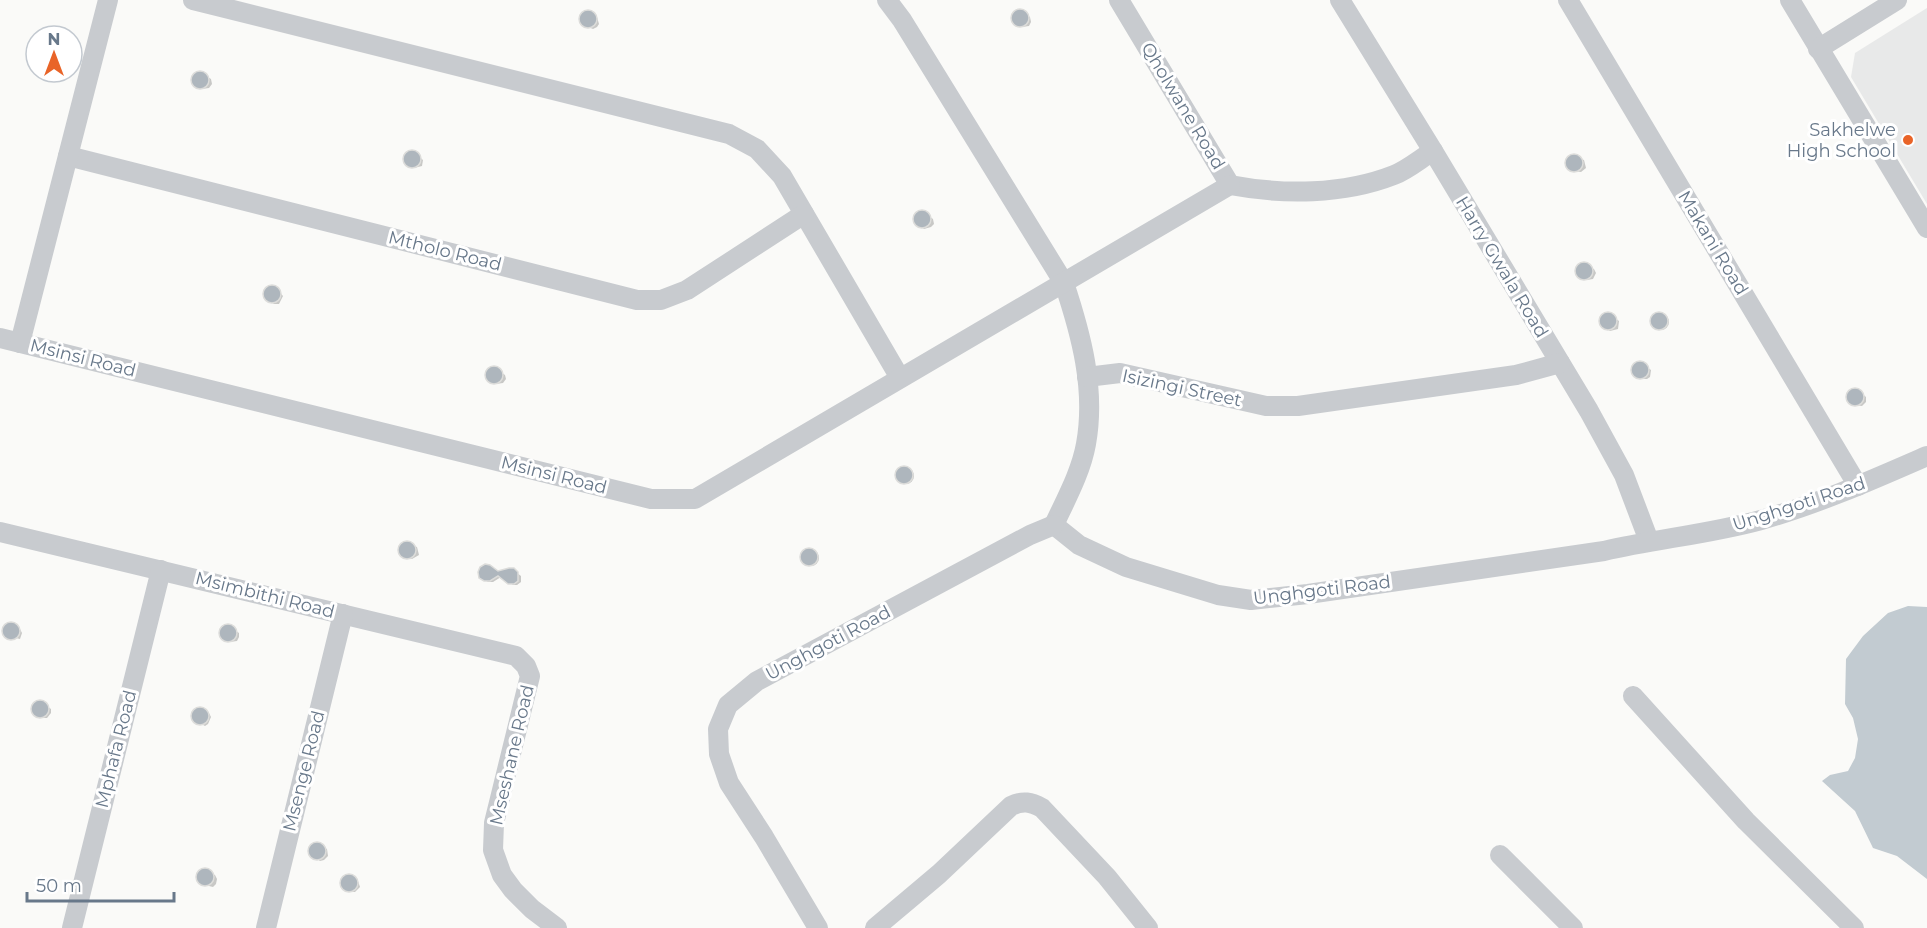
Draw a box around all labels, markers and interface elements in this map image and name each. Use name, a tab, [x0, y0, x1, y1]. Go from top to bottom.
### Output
north arrow	[24, 24, 84, 84]
text: N	[48, 30, 60, 49]
street label: Qholwane Road	[1136, 38, 1230, 174]
place label: Sakhelwe High School	[1787, 119, 1896, 162]
marker: Sakhelwe High School	[1901, 133, 1915, 147]
street label: Makani Road	[1673, 187, 1753, 299]
street label: Harry Gwala Road	[1451, 192, 1553, 342]
street label: Mtholo Road	[386, 226, 504, 276]
street label: Msinsi Road	[28, 334, 138, 382]
street label: Isizingi Street	[1120, 365, 1244, 411]
street label: Msinsi Road	[499, 451, 609, 499]
street label: Unghgoti Road	[1730, 472, 1868, 536]
street label: Msimbithi Road	[193, 567, 337, 623]
street label: Unghgoti Road	[1252, 571, 1392, 609]
street label: Unghgoti Road	[762, 601, 894, 685]
street label: Mseshane Road	[485, 683, 539, 827]
street label: Mphafa Road	[91, 688, 141, 810]
street label: Msenge Road	[278, 708, 330, 834]
scale bar	[27, 865, 174, 903]
text: 50 m	[36, 875, 82, 897]

